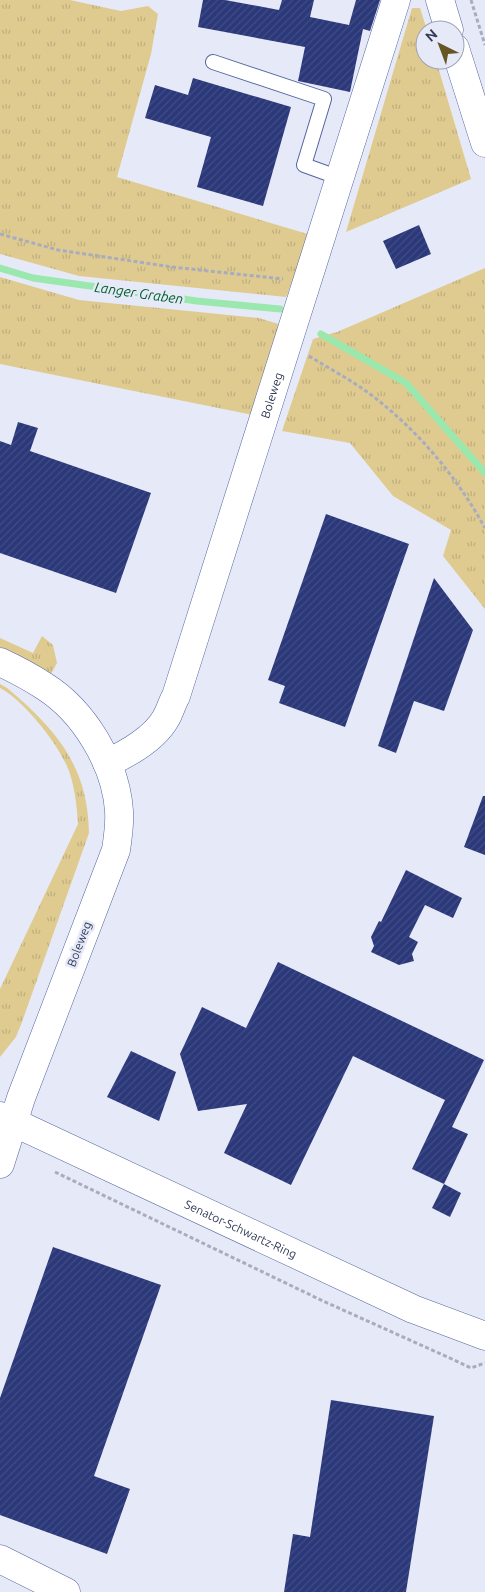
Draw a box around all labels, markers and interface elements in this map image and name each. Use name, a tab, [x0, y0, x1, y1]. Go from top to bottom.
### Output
north arrow	[415, 20, 465, 70]
text: N	[422, 26, 441, 45]
water label: Langer Graben	[94, 279, 184, 307]
street label: Boleweg	[258, 371, 284, 420]
street label: Boleweg	[64, 920, 94, 968]
street label: Senator-Schwartz-Ring	[183, 1197, 299, 1260]

